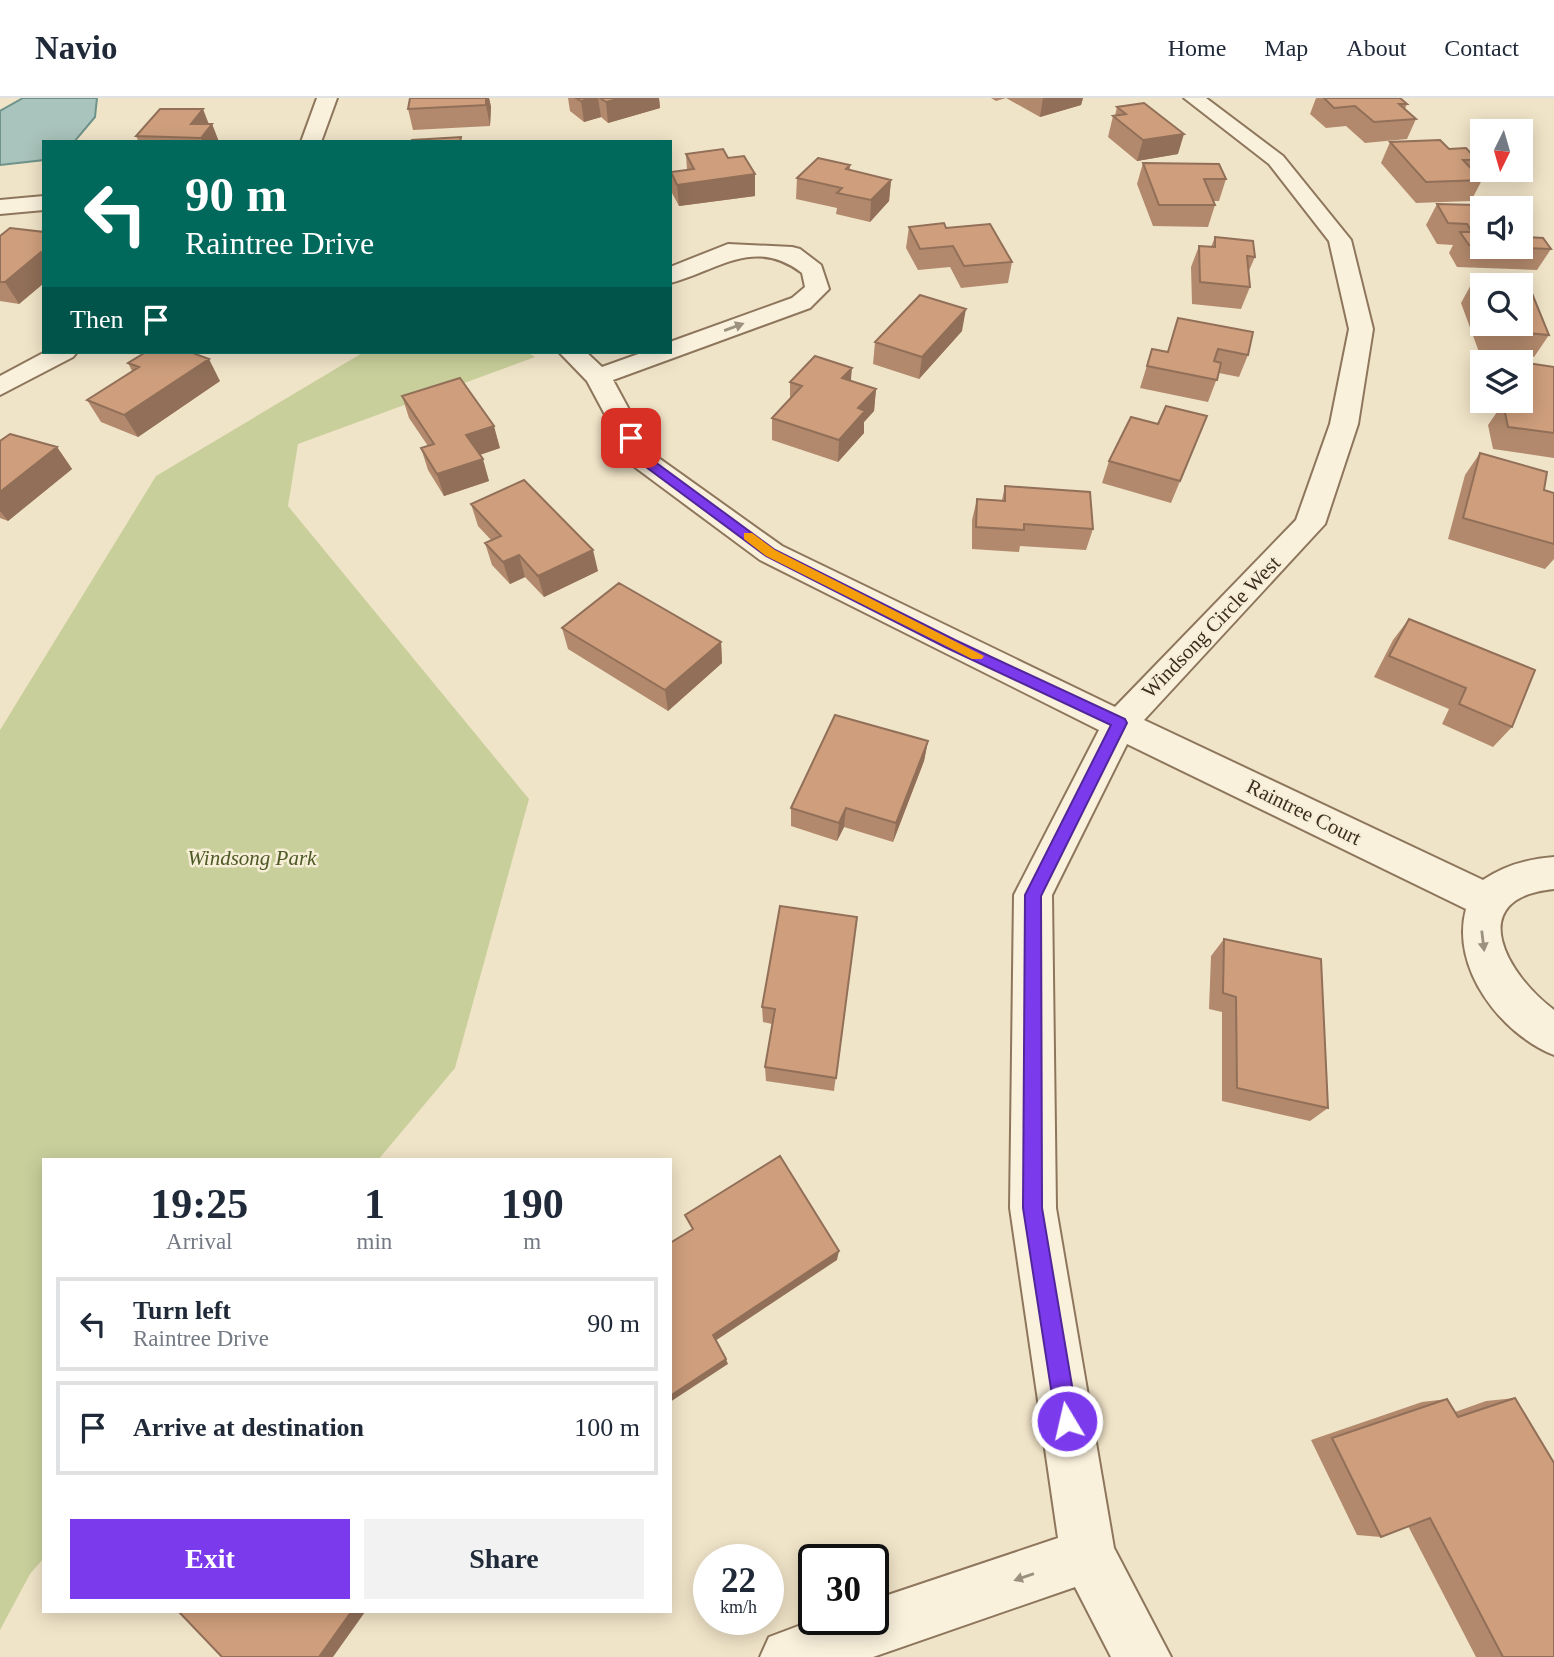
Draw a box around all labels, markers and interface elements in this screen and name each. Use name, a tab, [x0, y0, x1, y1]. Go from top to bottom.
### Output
text: Navio	[35, 30, 118, 66]
text: Home	[1168, 35, 1226, 61]
text: Map	[1264, 35, 1308, 61]
text: About	[1346, 35, 1406, 61]
text: Contact	[1444, 35, 1519, 61]
north arrow	[1470, 119, 1533, 182]
map controls	[1470, 119, 1533, 413]
text: 90 m	[185, 167, 287, 222]
icon: left	[70, 168, 161, 259]
button: sound	[1470, 196, 1533, 259]
text: Raintree Drive	[185, 225, 374, 261]
button: search	[1470, 273, 1533, 336]
icon: arrive	[137, 301, 175, 339]
text: Then	[70, 305, 123, 334]
one-way arrow	[724, 321, 745, 332]
button: layers	[1470, 350, 1533, 413]
pin	[601, 408, 661, 468]
icon: arrive	[612, 419, 650, 457]
street label: Windsong Circle West	[1137, 551, 1285, 703]
street label: Raintree Court	[1243, 774, 1365, 850]
park label: Windsong Park	[188, 846, 317, 870]
one-way arrow	[1477, 931, 1488, 953]
text: 19:25	[150, 1181, 248, 1227]
text: 1	[364, 1181, 385, 1227]
text: 190	[501, 1181, 564, 1227]
text: Arrival	[166, 1229, 233, 1254]
text: min	[357, 1229, 392, 1254]
text: m	[523, 1229, 541, 1254]
text: Turn left	[133, 1296, 231, 1325]
icon: left	[74, 1305, 112, 1343]
text: 90 m	[587, 1309, 640, 1338]
text: Raintree Drive	[133, 1326, 269, 1351]
position arrow	[1030, 1384, 1104, 1458]
icon: arrive	[74, 1409, 112, 1447]
text: Arrive at destination	[133, 1413, 364, 1442]
text: 100 m	[574, 1413, 640, 1442]
button: Exit	[70, 1519, 350, 1599]
button: Share	[364, 1519, 644, 1599]
speed limit sign: 30	[798, 1544, 889, 1635]
text: 22	[721, 1561, 756, 1600]
one-way arrow	[1013, 1572, 1034, 1583]
text: km/h	[720, 1597, 757, 1617]

